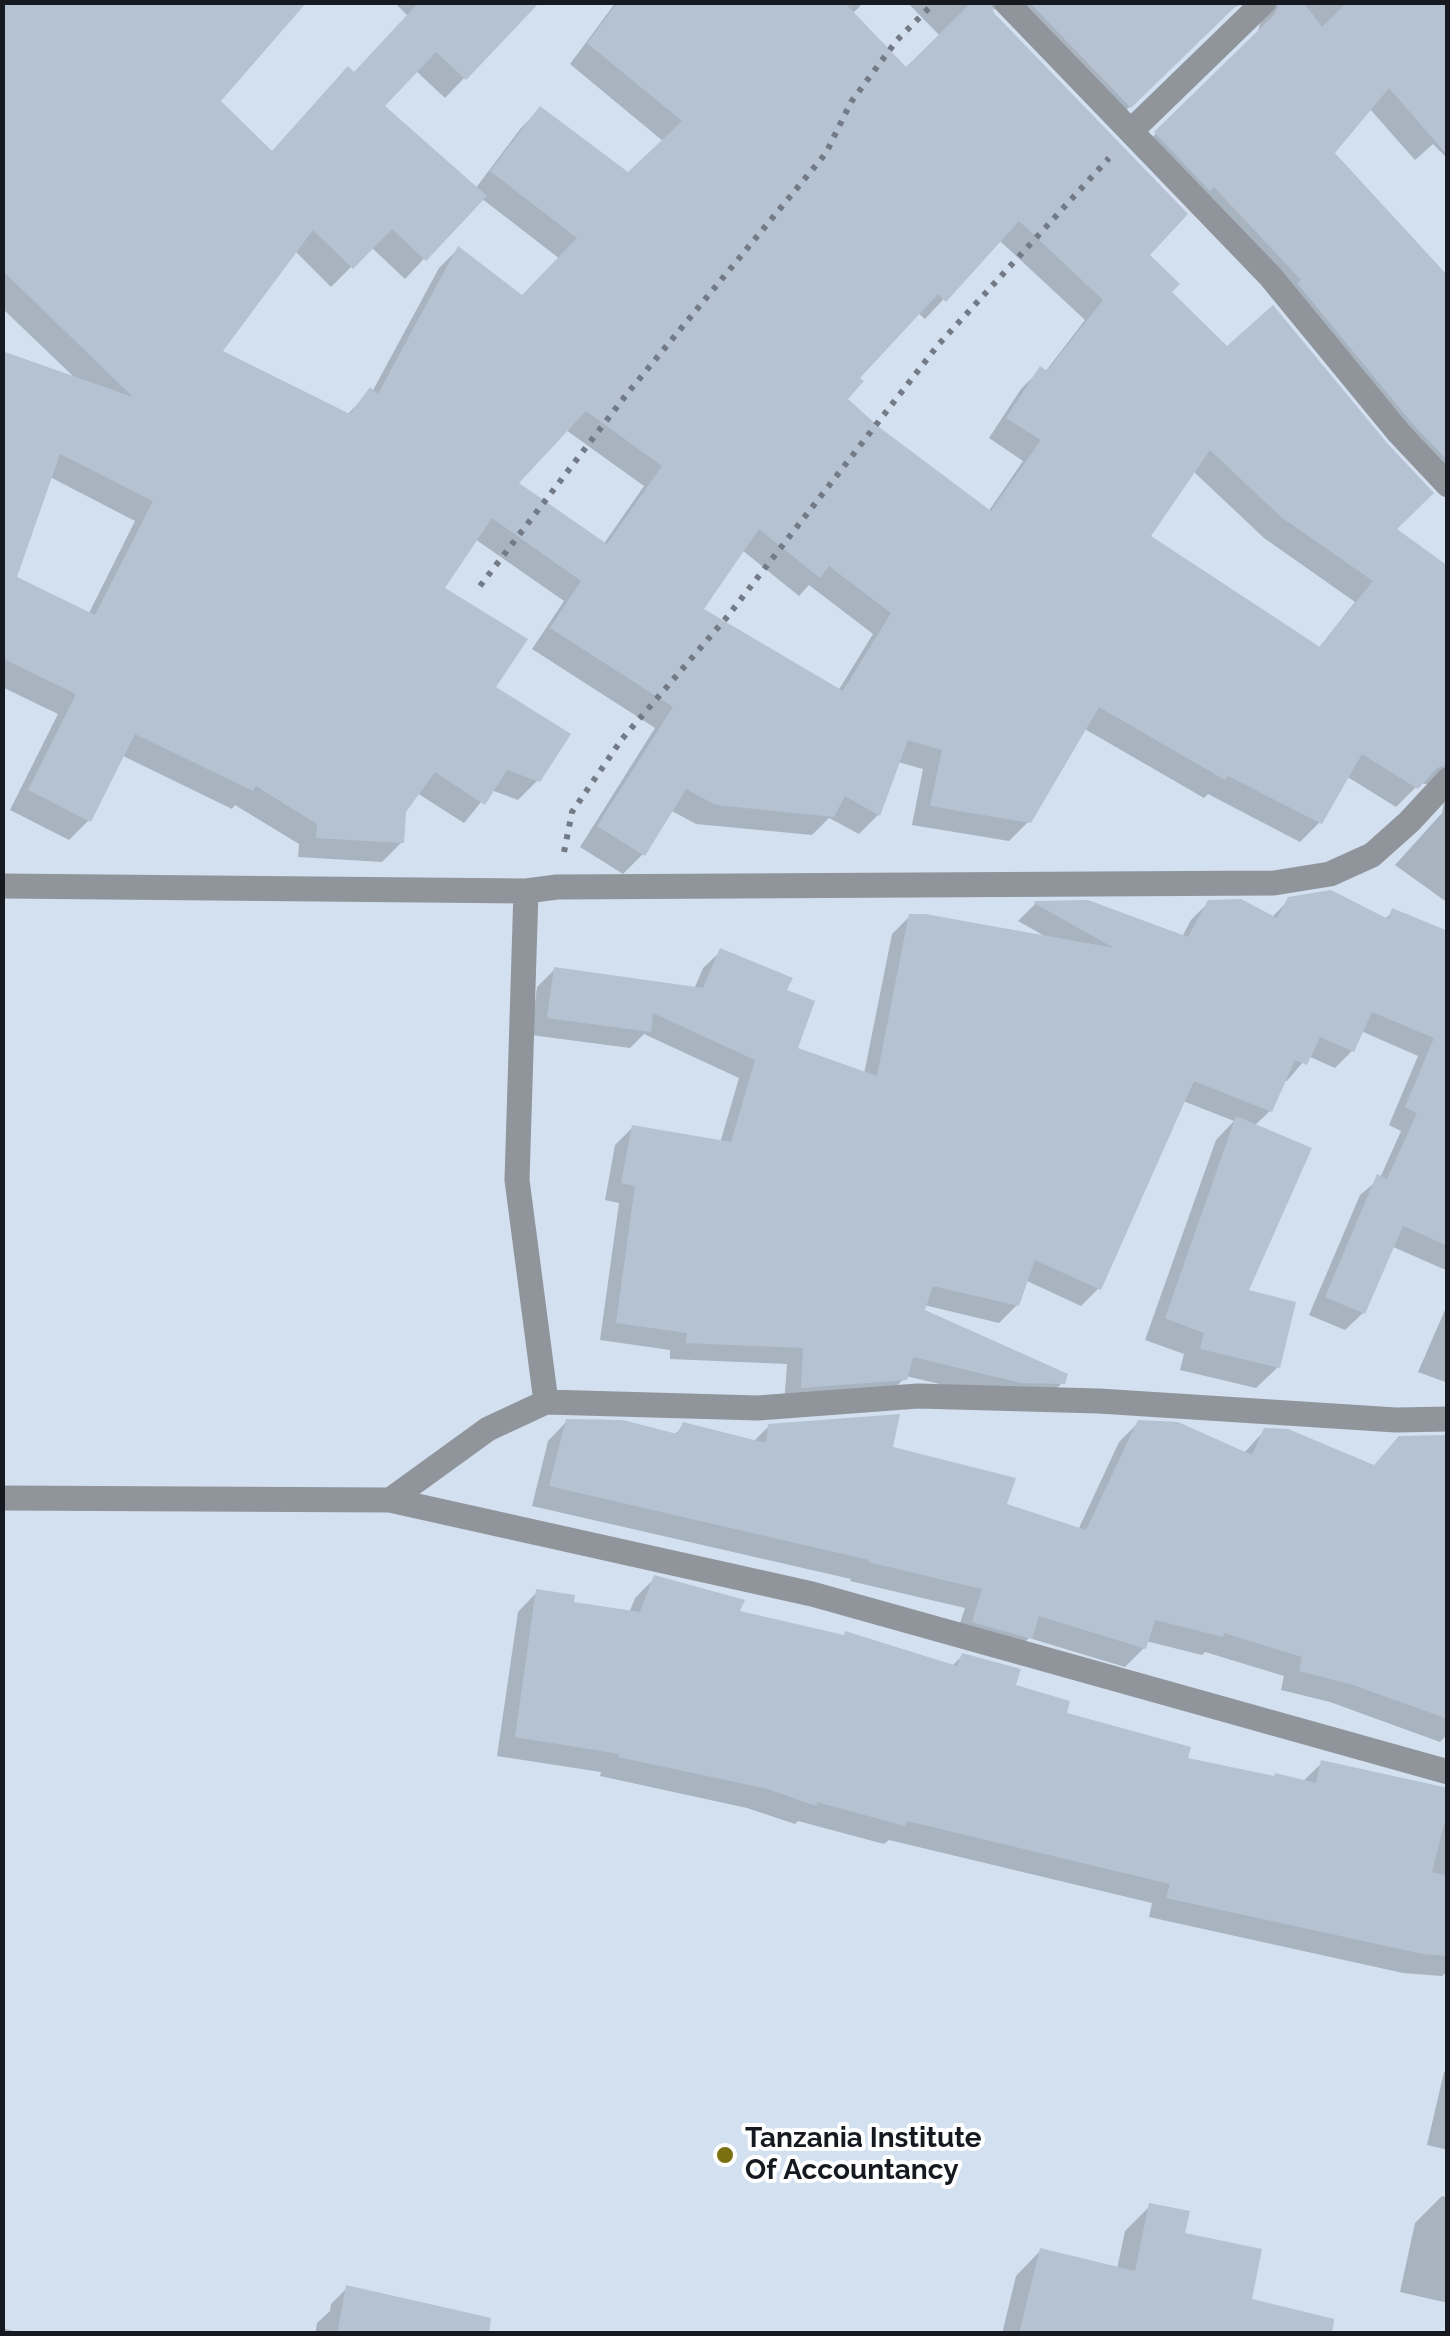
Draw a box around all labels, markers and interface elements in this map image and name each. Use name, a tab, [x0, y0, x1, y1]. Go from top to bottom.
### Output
place label: Tanzania Institute Of Accountancy	[745, 2122, 982, 2188]
marker: Tanzania Institute Of Accountancy	[714, 2144, 736, 2166]

